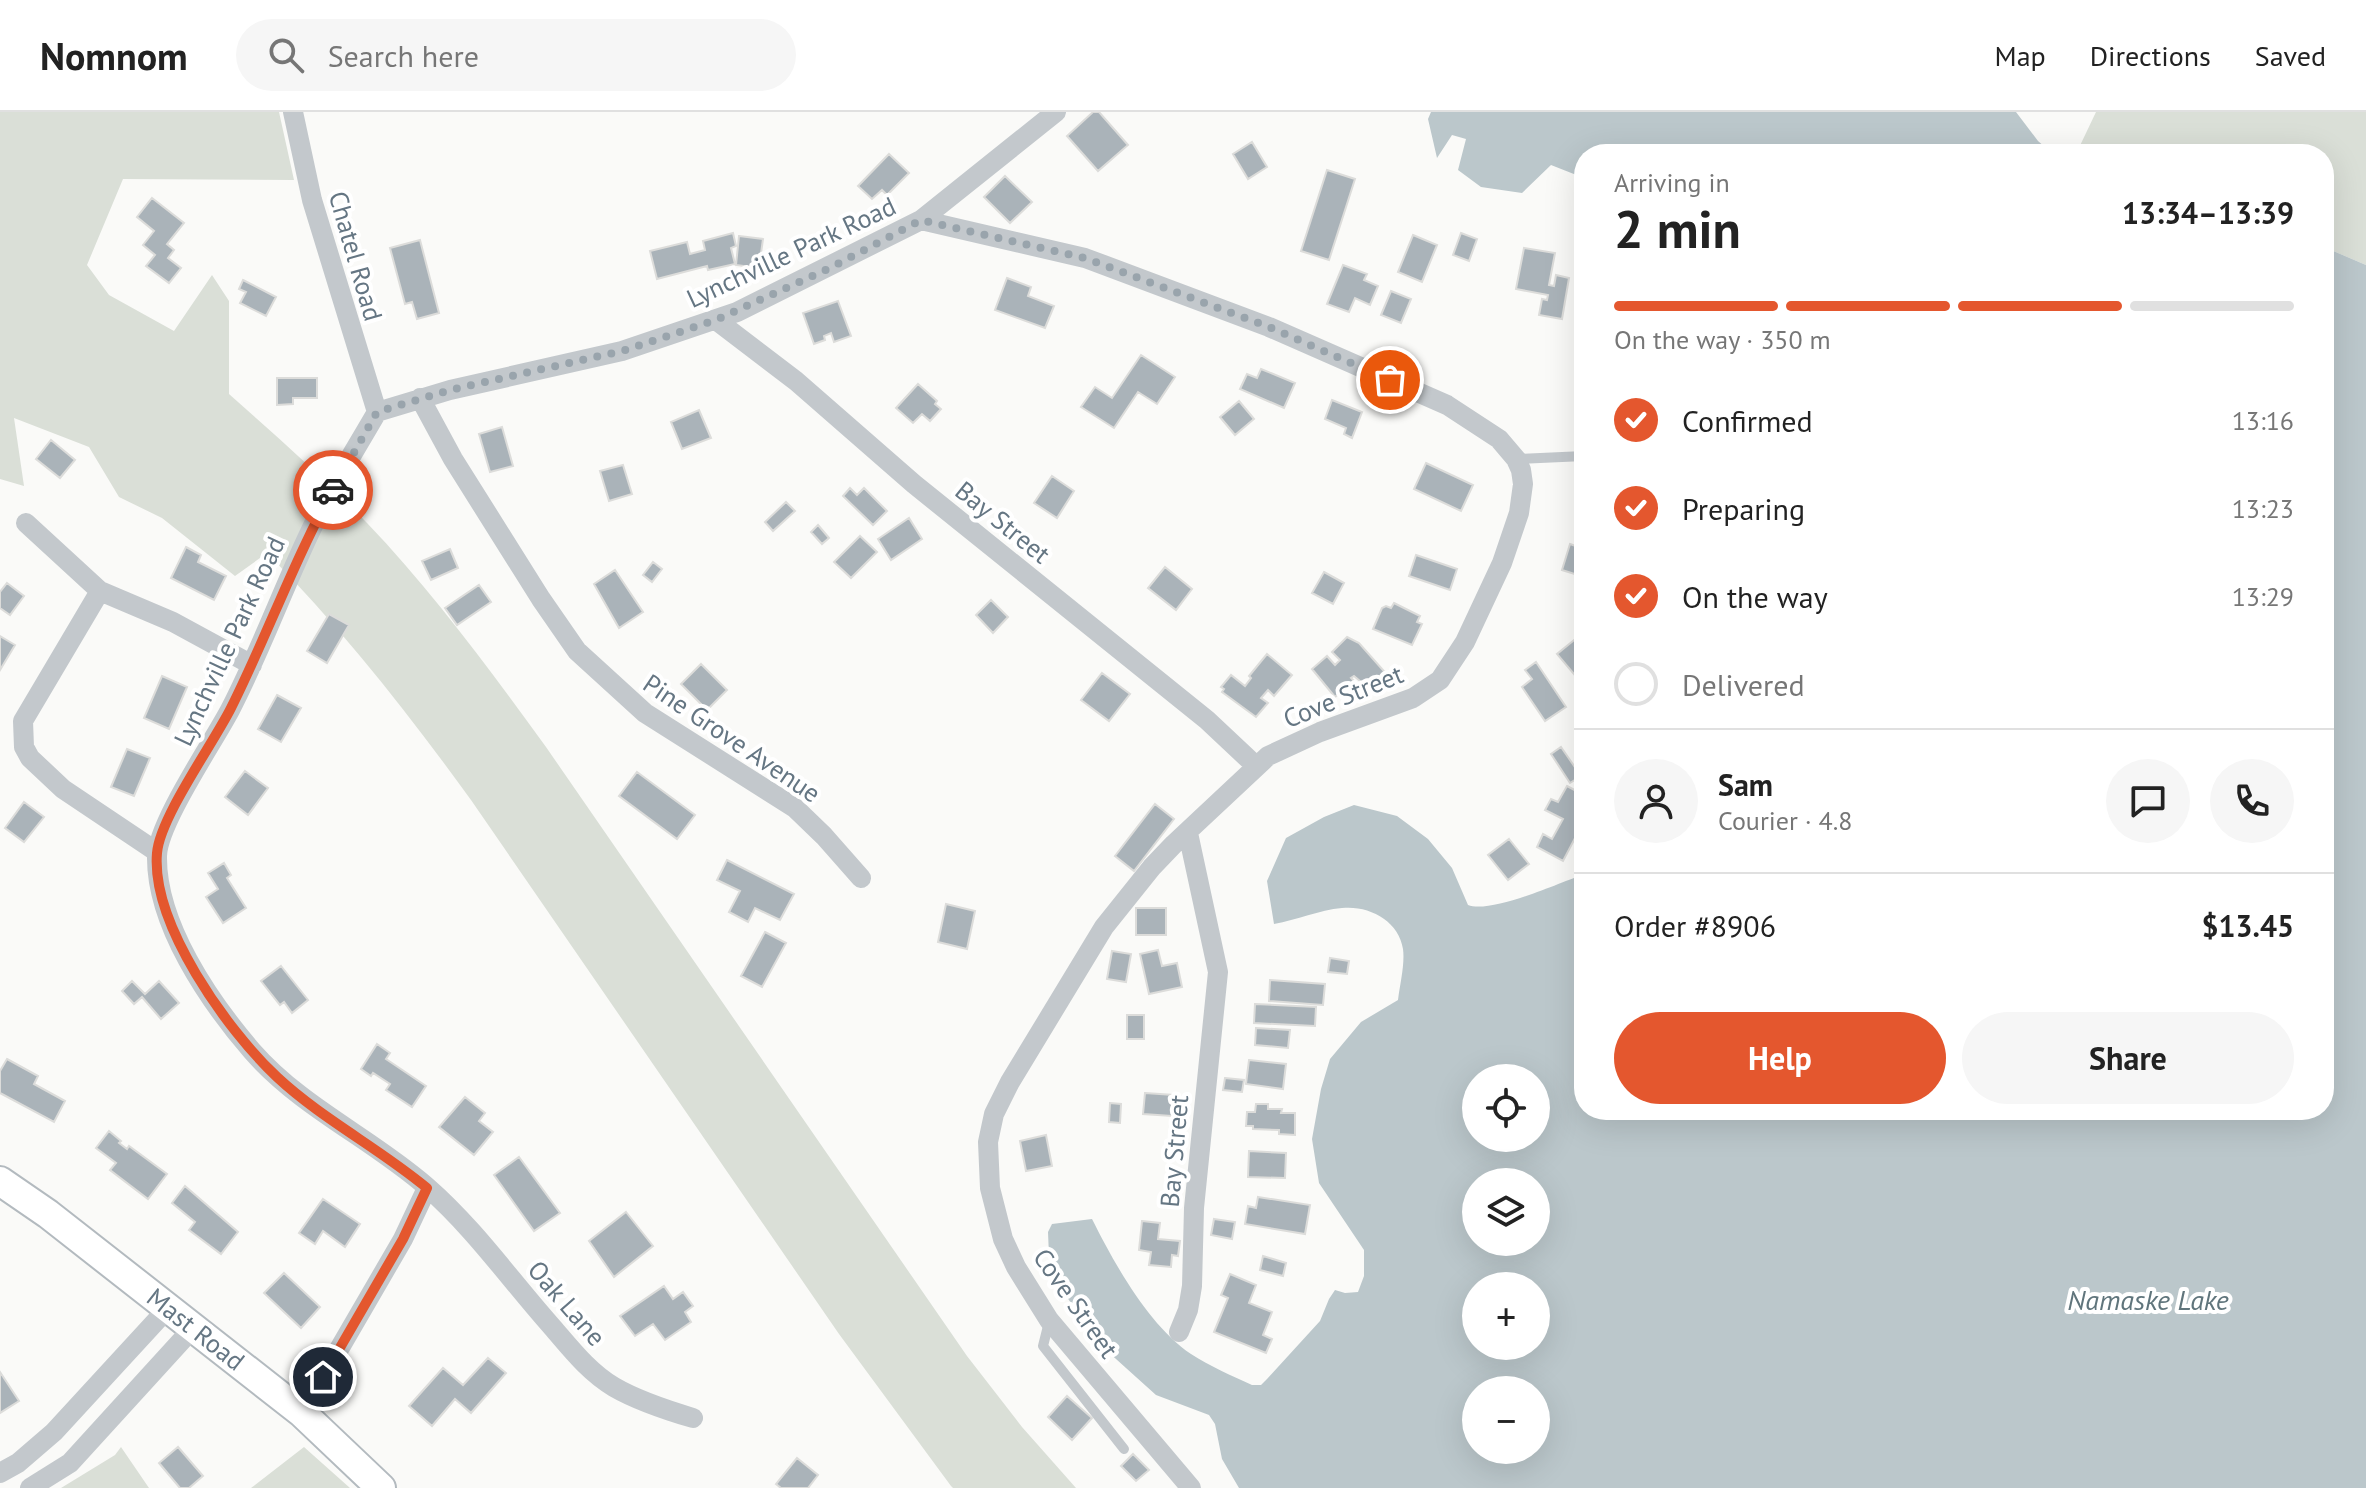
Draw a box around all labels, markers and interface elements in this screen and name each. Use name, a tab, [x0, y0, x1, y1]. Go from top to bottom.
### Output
search box	[236, 19, 796, 91]
text: Nomnom	[40, 31, 188, 80]
icon: search	[264, 33, 308, 77]
text: Search here	[328, 36, 479, 75]
text: Map	[1995, 37, 2046, 74]
text: Directions	[2090, 37, 2211, 74]
text: Saved	[2255, 37, 2326, 74]
text: Arriving in	[1614, 166, 1730, 199]
street label: Chatel Road	[322, 187, 390, 325]
street label: Lynchville Park Road	[681, 189, 901, 315]
text: 13:34–13:39	[2122, 193, 2294, 232]
text: 2 min	[1614, 195, 1741, 262]
text: On the way · 350 m	[1614, 323, 1831, 356]
pin	[1356, 346, 1424, 414]
icon: bag	[1368, 358, 1412, 402]
icon: check	[1614, 398, 1658, 442]
text: Confirmed	[1682, 401, 1813, 440]
text: 13:16	[2232, 404, 2294, 437]
courier	[293, 450, 373, 530]
icon: car	[311, 468, 355, 512]
street label: Bay Street	[949, 474, 1057, 570]
icon: check	[1614, 486, 1658, 530]
text: Preparing	[1682, 489, 1805, 528]
text: 13:23	[2232, 492, 2294, 525]
street label: Lynchville Park Road	[166, 531, 292, 751]
icon: check	[1614, 574, 1658, 618]
text: On the way	[1682, 577, 1828, 616]
text: 13:29	[2232, 580, 2294, 613]
street label: Cove Street	[1278, 657, 1408, 735]
text: Delivered	[1682, 665, 1805, 704]
street label: Pine Grove Avenue	[637, 666, 827, 810]
button: person	[1614, 759, 1698, 843]
button: chat	[2106, 759, 2190, 843]
button: phone	[2210, 759, 2294, 843]
text: Sam	[1718, 765, 1773, 804]
text: Courier · 4.8	[1718, 804, 1852, 837]
text: Order #8906	[1614, 906, 1776, 945]
text: $13.45	[2202, 906, 2294, 945]
button: Help	[1614, 1012, 1946, 1104]
button: Share	[1962, 1012, 2294, 1104]
map controls	[1462, 1064, 1550, 1464]
button: locate	[1462, 1064, 1550, 1152]
street label: Bay Street	[1153, 1093, 1195, 1209]
button: layers	[1462, 1168, 1550, 1256]
street label: Cove Street	[1026, 1242, 1126, 1364]
street label: Oak Lane	[521, 1253, 613, 1353]
button: +	[1462, 1272, 1550, 1360]
street label: Mast Road	[140, 1281, 252, 1377]
water label: Namaske Lake	[2067, 1281, 2229, 1318]
pin	[289, 1343, 357, 1411]
icon: home	[301, 1355, 345, 1399]
button: −	[1462, 1376, 1550, 1464]

